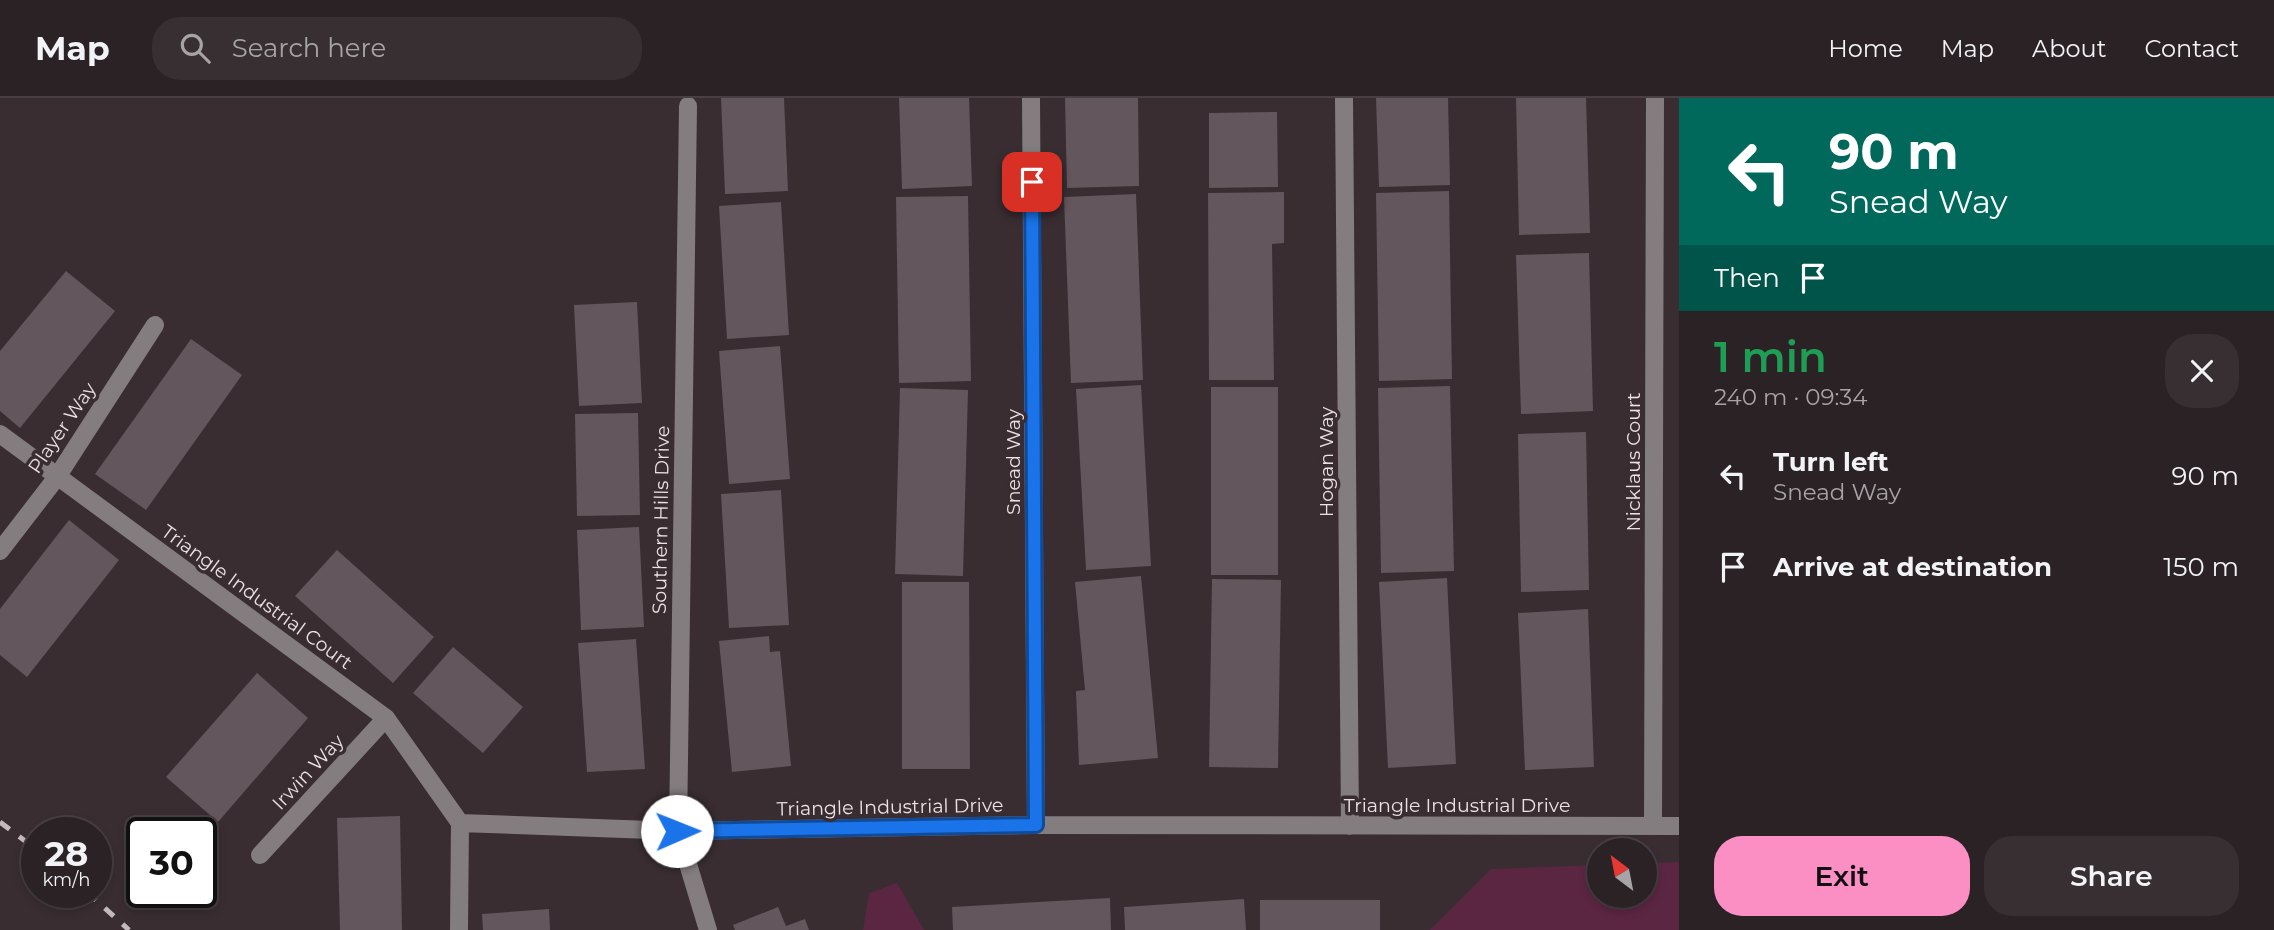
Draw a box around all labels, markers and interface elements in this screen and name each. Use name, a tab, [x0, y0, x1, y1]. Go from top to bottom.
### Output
search box	[152, 17, 642, 80]
text: Map	[35, 28, 110, 68]
icon: search	[176, 29, 214, 67]
text: Search here	[232, 32, 386, 64]
text: Home	[1828, 34, 1903, 63]
text: Map	[1941, 34, 1994, 63]
text: About	[2032, 34, 2106, 63]
text: Contact	[2144, 34, 2239, 63]
text: 90 m	[1829, 122, 1959, 181]
icon: left	[1714, 126, 1805, 217]
pin	[1002, 152, 1062, 212]
icon: arrive	[1013, 163, 1051, 201]
text: Snead Way	[1829, 182, 2008, 221]
icon: arrive	[1794, 259, 1832, 297]
text: Then	[1714, 262, 1780, 294]
text: 1 min	[1714, 331, 1827, 383]
button: close	[2165, 334, 2239, 408]
street label: Player Way	[23, 378, 101, 478]
text: 240 m · 09:34	[1714, 383, 1868, 411]
street label: Nicklaus Court	[1622, 392, 1645, 532]
street label: Hogan Way	[1315, 406, 1338, 517]
street label: Snead Way	[1002, 408, 1025, 515]
street label: Southern Hills Drive	[648, 426, 674, 614]
text: Turn left	[1773, 446, 1889, 478]
icon: left	[1714, 457, 1752, 495]
text: 90 m	[2172, 460, 2239, 492]
text: Snead Way	[1773, 478, 1901, 506]
street label: Triangle Industrial Court	[157, 520, 357, 674]
icon: arrive	[1714, 548, 1752, 586]
text: Arrive at destination	[1773, 551, 2052, 583]
text: 150 m	[2163, 551, 2239, 583]
street label: Irwin Way	[267, 729, 349, 814]
position arrow	[640, 794, 714, 868]
street label: Triangle Industrial Drive	[776, 794, 1004, 820]
street label: Triangle Industrial Drive	[1344, 794, 1570, 817]
speed limit sign: 30	[126, 817, 217, 908]
text: 28	[45, 832, 88, 875]
button: Exit	[1714, 836, 1970, 916]
button: Share	[1984, 836, 2239, 916]
north arrow	[1587, 838, 1657, 908]
map controls	[1587, 838, 1657, 908]
text: km/h	[42, 869, 91, 891]

